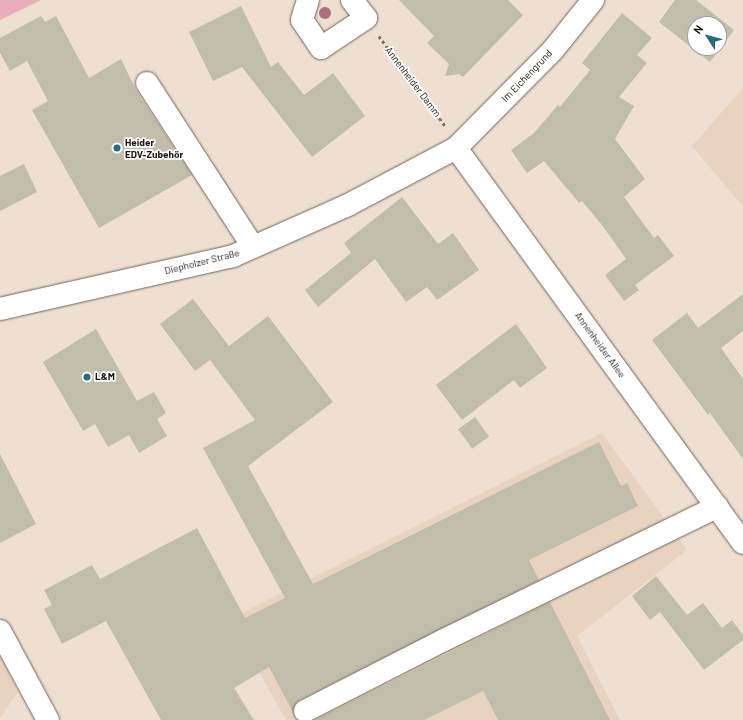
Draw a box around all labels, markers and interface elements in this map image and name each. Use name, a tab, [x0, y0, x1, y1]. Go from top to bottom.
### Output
north arrow	[687, 16, 727, 56]
text: N	[690, 22, 705, 36]
street label: Annenheider Damm	[383, 44, 443, 120]
street label: Im Eichengrund	[499, 47, 555, 105]
place label: Heider EDV-Zubehör	[125, 136, 183, 160]
marker: Heider EDV-Zubehör	[112, 143, 122, 153]
street label: Diepholzer Straße	[163, 247, 241, 277]
street label: Annenheider Allee	[572, 310, 628, 380]
place label: L&M	[95, 371, 115, 383]
marker: L&M	[82, 372, 92, 382]

